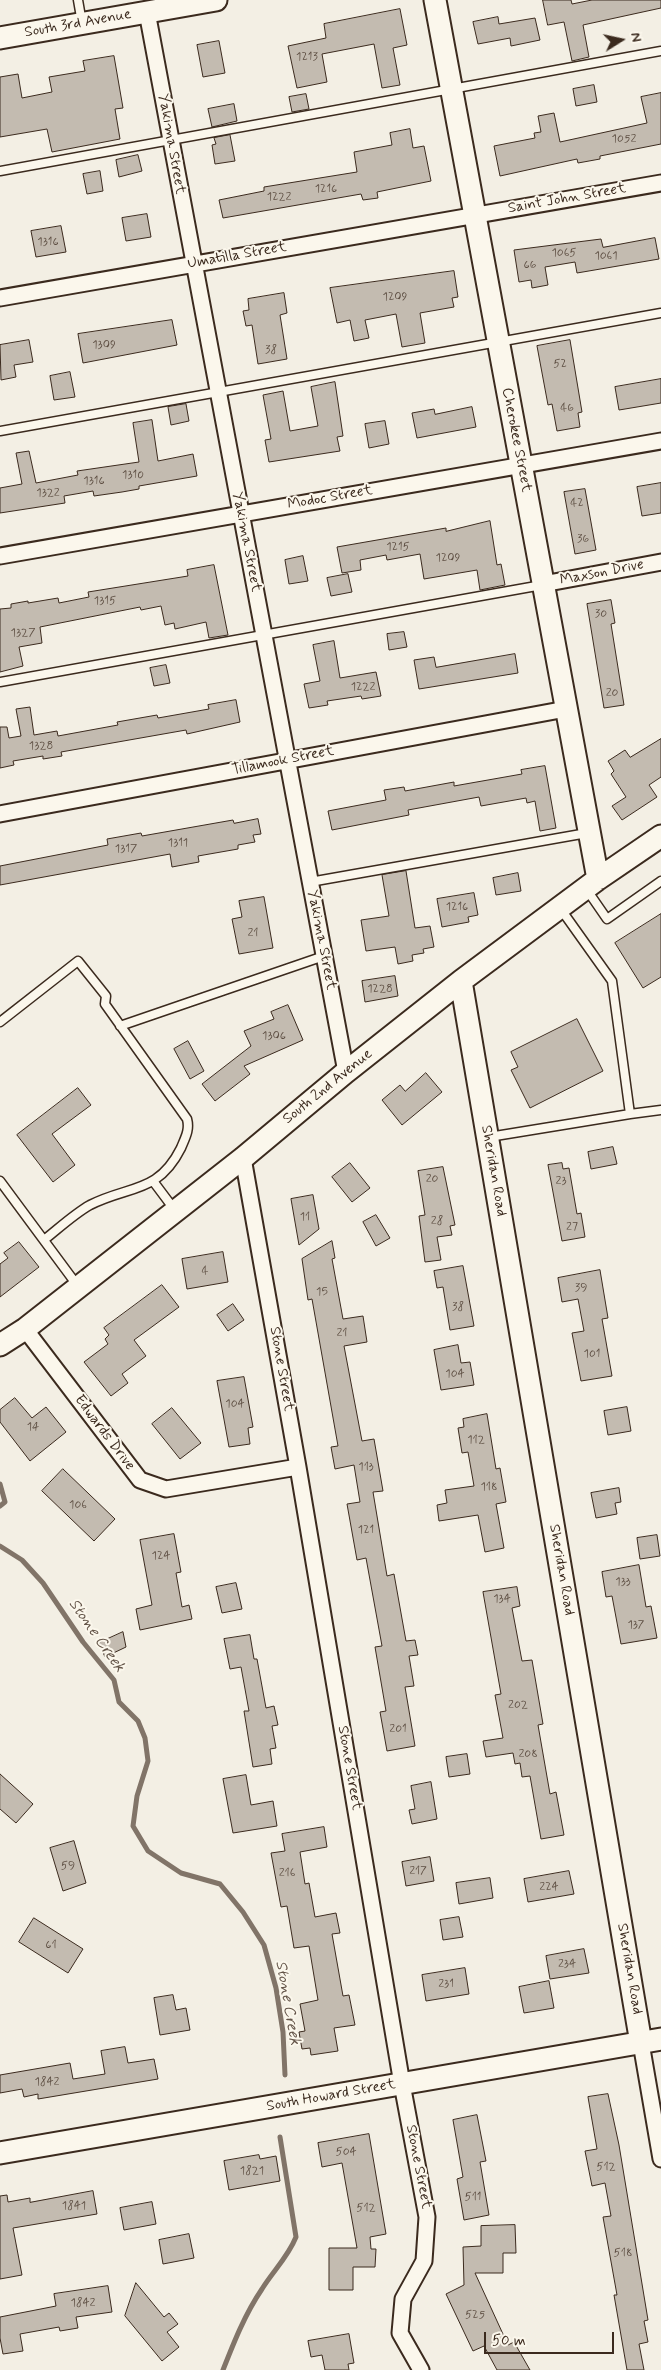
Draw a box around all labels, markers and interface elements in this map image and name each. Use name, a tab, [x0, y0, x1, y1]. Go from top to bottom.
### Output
street label: South 3rd Avenue	[23, 6, 133, 42]
north arrow	[596, 15, 646, 65]
text: N	[626, 31, 645, 44]
house number: 1213	[296, 50, 318, 64]
street label: Yakima Street	[153, 92, 189, 196]
house number: 1052	[612, 132, 636, 146]
street label: Saint John Street	[507, 180, 627, 218]
house number: 1216	[315, 182, 337, 196]
house number: 1222	[267, 190, 291, 204]
house number: 1316	[37, 235, 59, 249]
street label: Umatilla Street	[186, 238, 288, 274]
house number: 1065	[551, 246, 577, 260]
house number: 1061	[594, 249, 618, 263]
house number: 66	[524, 258, 536, 272]
house number: 1209	[383, 290, 407, 304]
house number: 1309	[92, 338, 116, 352]
house number: 38	[265, 343, 277, 357]
house number: 52	[553, 357, 567, 371]
street label: Cherokee Street	[497, 386, 535, 494]
house number: 46	[560, 401, 574, 415]
house number: 1310	[122, 468, 144, 482]
house number: 1316	[83, 474, 105, 488]
street label: Modoc Street	[286, 482, 374, 514]
house number: 1322	[36, 486, 60, 500]
street label: Yakima Street	[227, 490, 265, 594]
house number: 42	[570, 496, 584, 510]
house number: 36	[577, 532, 589, 546]
house number: 1215	[386, 540, 410, 554]
house number: 1209	[436, 551, 460, 565]
street label: Maxson Drive	[559, 556, 645, 590]
house number: 1315	[94, 594, 116, 608]
house number: 30	[595, 607, 607, 621]
house number: 1327	[11, 626, 35, 640]
house number: 1222	[351, 680, 375, 694]
house number: 20	[606, 686, 618, 700]
house number: 1328	[29, 739, 53, 753]
street label: Tillamook Street	[230, 742, 336, 780]
house number: 1311	[168, 836, 188, 850]
house number: 1317	[115, 842, 137, 856]
street label: Yakima Street	[302, 888, 340, 992]
house number: 1216	[446, 900, 468, 914]
house number: 21	[247, 926, 259, 940]
house number: 1228	[367, 982, 393, 996]
house number: 1306	[262, 1029, 286, 1043]
street label: South 2nd Avenue	[280, 1045, 376, 1129]
street label: Sheridan Road	[476, 1124, 510, 1218]
house number: 20	[426, 1172, 438, 1186]
house number: 23	[556, 1174, 566, 1188]
house number: 11	[300, 1210, 310, 1224]
house number: 28	[431, 1214, 443, 1228]
house number: 27	[566, 1220, 578, 1234]
house number: 4	[202, 1264, 208, 1278]
house number: 39	[575, 1281, 587, 1295]
house number: 15	[316, 1285, 328, 1299]
house number: 38	[452, 1300, 464, 1314]
street label: Stone Street	[265, 1325, 297, 1413]
house number: 21	[336, 1326, 348, 1340]
house number: 101	[584, 1347, 600, 1361]
house number: 104	[445, 1367, 465, 1381]
street label: Edwards Drive	[70, 1392, 138, 1474]
house number: 104	[225, 1397, 245, 1411]
house number: 14	[27, 1420, 39, 1434]
house number: 112	[467, 1433, 485, 1447]
house number: 113	[358, 1460, 374, 1474]
house number: 118	[480, 1480, 498, 1494]
house number: 106	[69, 1498, 87, 1512]
house number: 121	[358, 1523, 374, 1537]
street label: Sheridan Road	[544, 1523, 578, 1617]
house number: 124	[152, 1549, 170, 1563]
house number: 133	[615, 1575, 631, 1589]
house number: 134	[493, 1592, 511, 1606]
water label: Stone Creek	[64, 1596, 128, 1676]
house number: 137	[627, 1618, 645, 1632]
house number: 202	[508, 1698, 528, 1712]
house number: 201	[389, 1722, 407, 1736]
street label: Stone Street	[333, 1724, 365, 1812]
house number: 208	[518, 1747, 538, 1761]
house number: 59	[61, 1859, 75, 1873]
house number: 217	[409, 1864, 427, 1878]
house number: 216	[279, 1866, 295, 1880]
house number: 224	[539, 1880, 559, 1894]
street label: Sheridan Road	[612, 1922, 646, 2016]
house number: 61	[45, 1938, 57, 1952]
house number: 234	[558, 1957, 576, 1971]
water label: Stone Creek	[270, 1959, 304, 2047]
house number: 231	[438, 1977, 454, 1991]
house number: 1842	[35, 2075, 59, 2089]
street label: South Howard Street	[265, 2076, 397, 2116]
street label: Stone Street	[401, 2123, 435, 2211]
house number: 504	[335, 2145, 357, 2159]
house number: 512	[596, 2160, 616, 2174]
house number: 1821	[240, 2164, 264, 2178]
house number: 511	[464, 2190, 482, 2204]
house number: 1841	[62, 2199, 86, 2213]
house number: 512	[356, 2201, 376, 2215]
house number: 518	[614, 2246, 632, 2260]
house number: 1842	[71, 2296, 95, 2310]
house number: 525	[465, 2308, 485, 2322]
scale bar	[486, 2322, 616, 2354]
text: 50 m	[492, 2331, 526, 2351]

